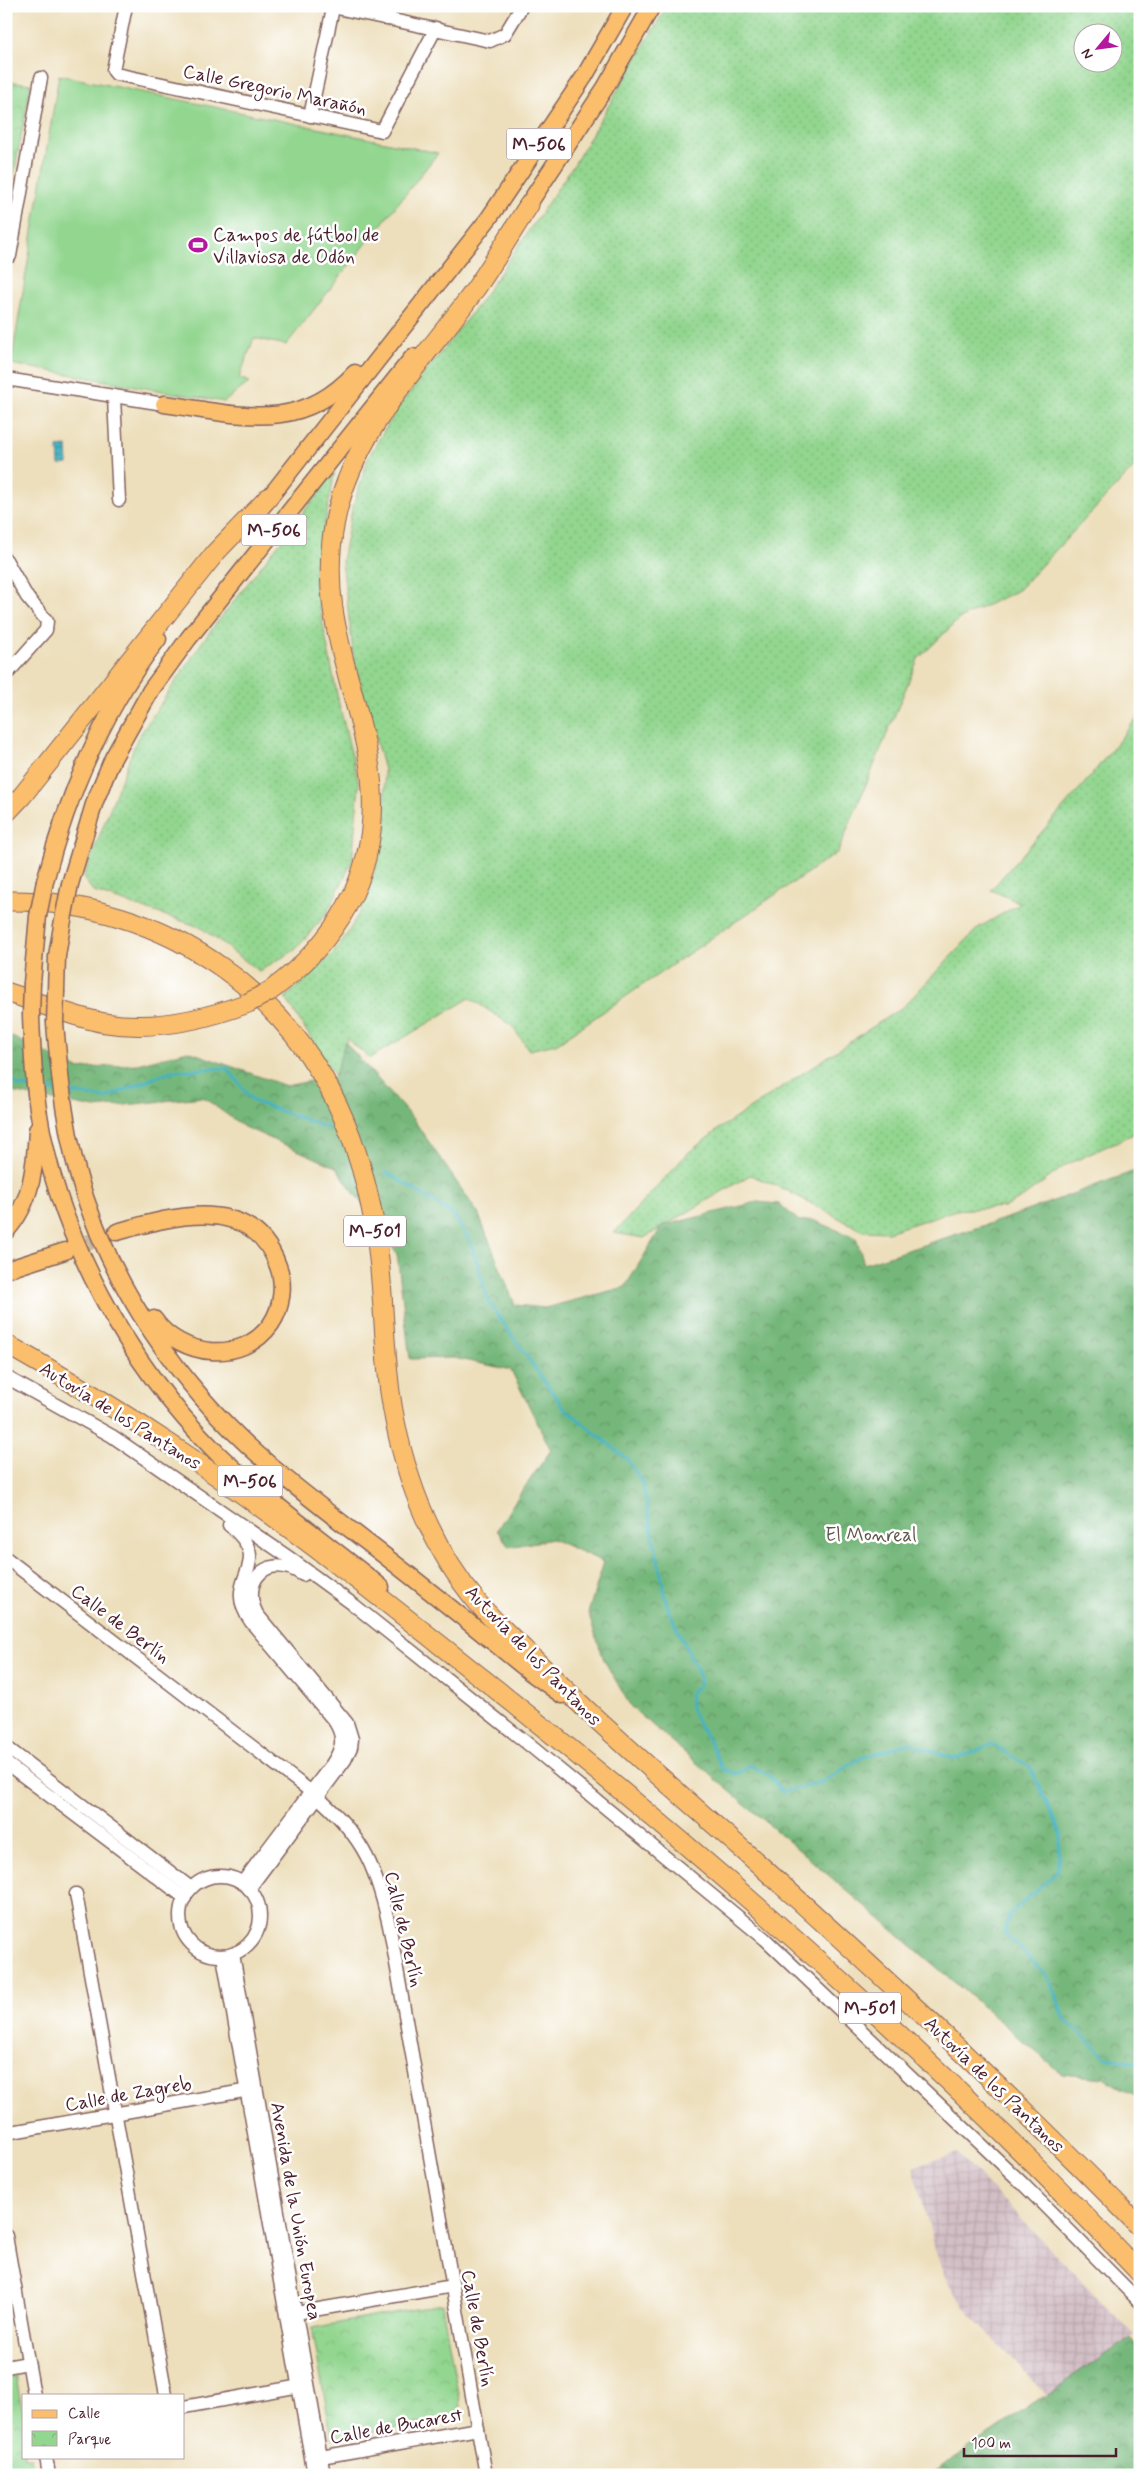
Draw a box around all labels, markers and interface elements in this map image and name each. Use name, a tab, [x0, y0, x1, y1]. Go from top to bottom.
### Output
north arrow	[1074, 22, 1124, 72]
text: N	[1077, 45, 1098, 62]
street label: Calle Gregorio Marañón	[180, 59, 369, 124]
road number: M-506	[506, 128, 572, 160]
place label: Campos de fútbol de Villaviosa de Odón	[213, 223, 379, 270]
sports icon: Campos de fútbol de Villaviosa de Odón	[187, 234, 209, 256]
road number: M-506	[242, 514, 306, 546]
road number: M-501	[344, 1216, 406, 1246]
street label: Autovía de los Pantanos	[35, 1356, 206, 1476]
road number: M-506	[218, 1465, 282, 1496]
park label: El Monreal	[825, 1523, 917, 1548]
street label: Calle de Berlín	[65, 1579, 175, 1670]
street label: Autovía de los Pantanos	[459, 1580, 607, 1732]
street label: Calle de Berlín	[378, 1869, 429, 1990]
road number: M-501	[839, 1992, 901, 2024]
street label: Autovía de los Pantanos	[918, 2011, 1070, 2159]
street label: Calle de Zagreb	[63, 2071, 194, 2120]
street label: Avenida de la Unión Europea	[264, 2100, 327, 2322]
street label: Calle de Berlín	[455, 2268, 500, 2389]
legend	[22, 2394, 185, 2458]
street label: Calle de Bucarest	[328, 2402, 465, 2450]
text: Calle	[68, 2404, 100, 2424]
scale bar	[964, 2426, 1116, 2458]
text: Parque	[68, 2430, 111, 2450]
text: 100 m	[971, 2434, 1011, 2454]

